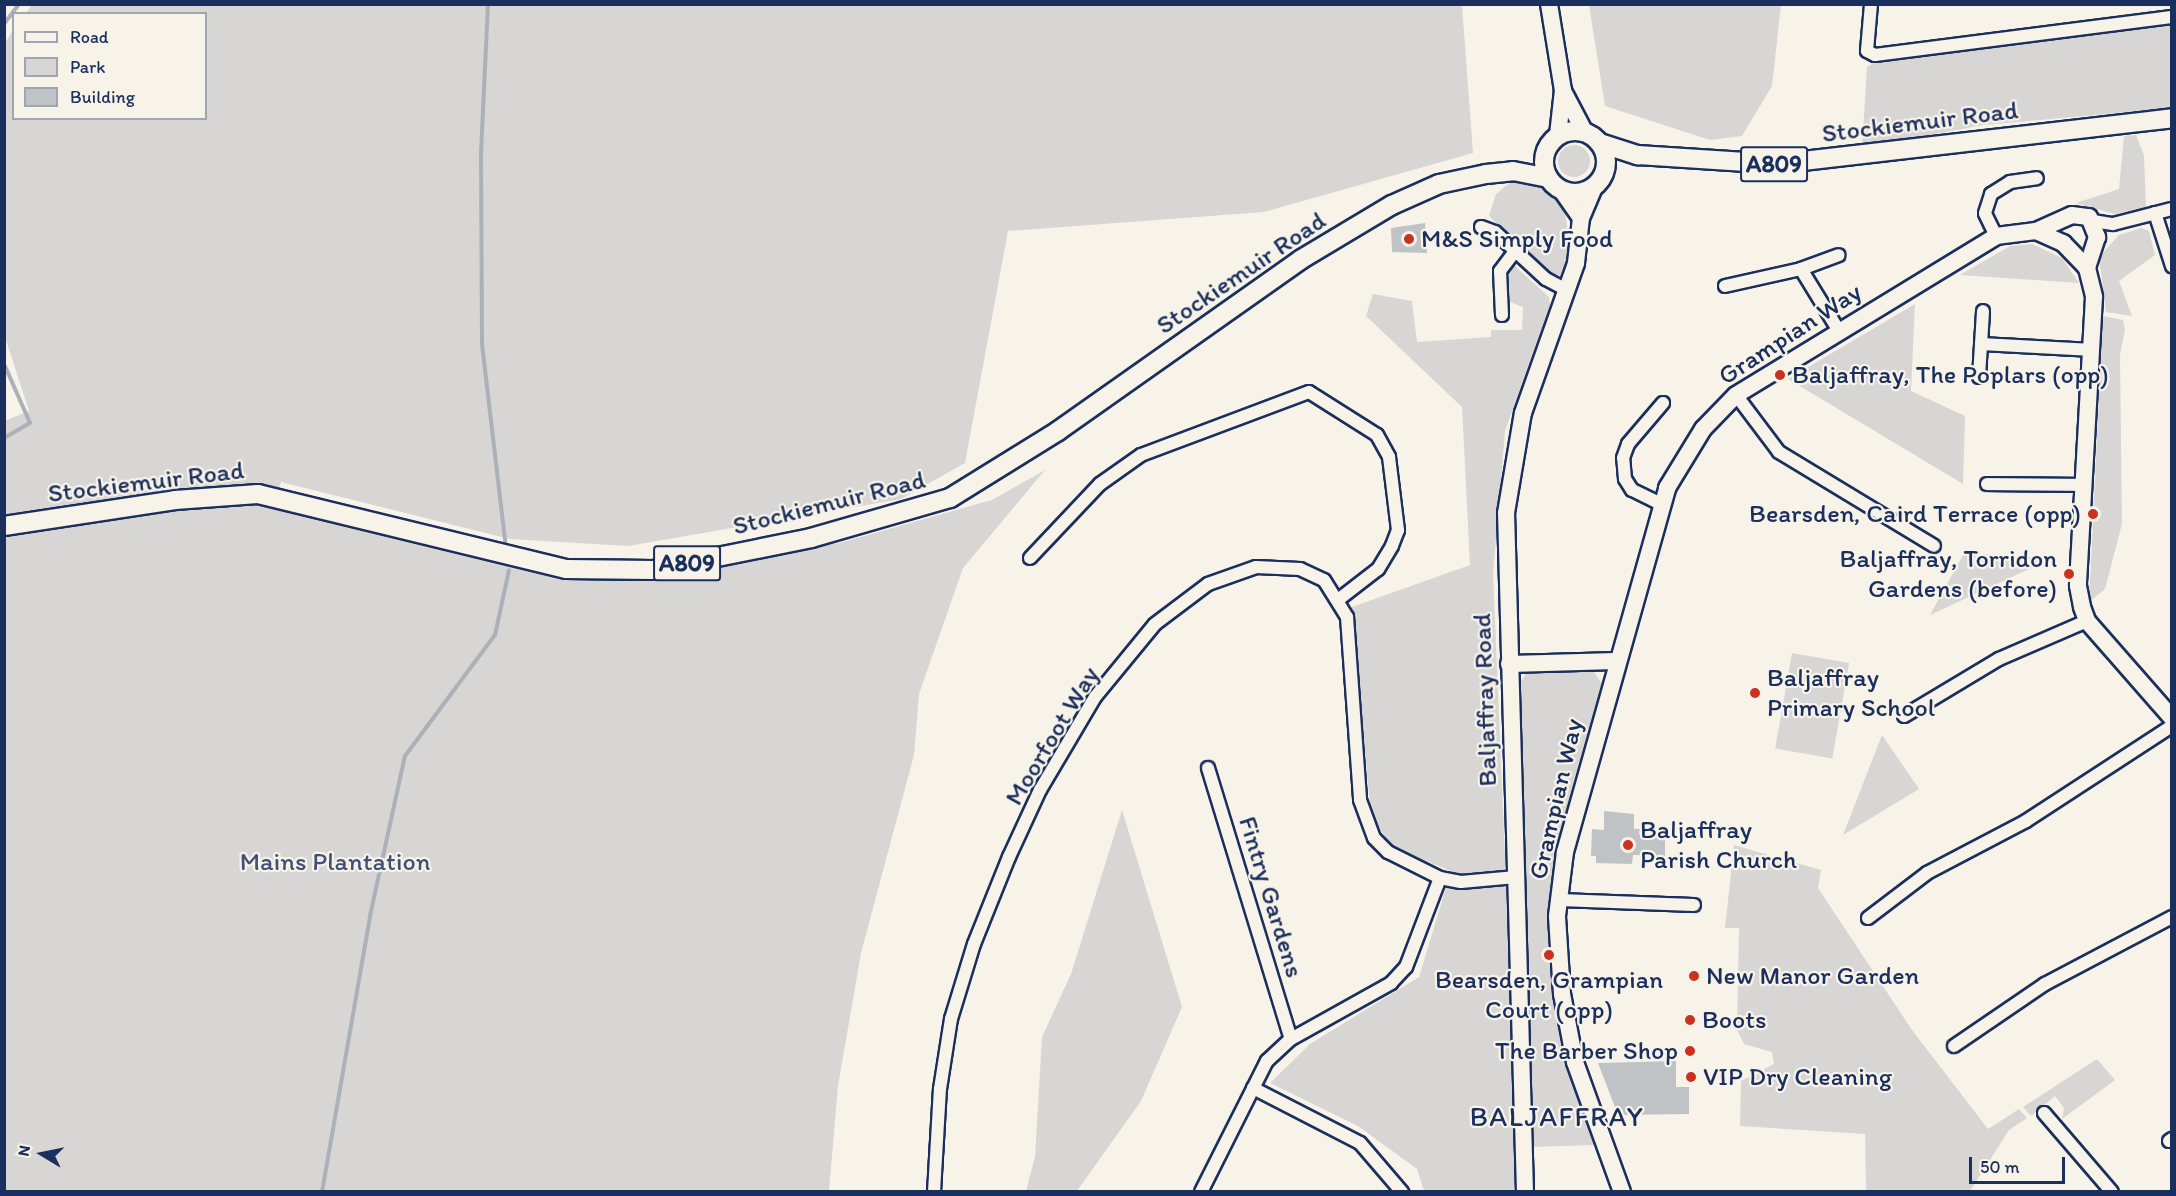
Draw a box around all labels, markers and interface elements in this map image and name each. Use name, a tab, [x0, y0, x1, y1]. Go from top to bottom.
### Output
legend	[12, 12, 207, 120]
text: Road	[70, 26, 109, 48]
text: Park	[70, 56, 105, 78]
text: Building	[70, 86, 135, 108]
street label: Stockiemuir Road	[1820, 95, 2020, 149]
road number: A809	[1740, 143, 1808, 185]
street label: Stockiemuir Road	[1151, 205, 1331, 341]
place label: M&S Simply Food	[1421, 223, 1613, 255]
marker: M&S Simply Food	[1402, 232, 1416, 246]
street label: Grampian Way	[1713, 276, 1867, 392]
place label: Baljaffray, The Poplars (opp)	[1792, 359, 2109, 391]
marker: Baljaffray, The Poplars (opp)	[1773, 368, 1787, 382]
street label: Stockiemuir Road	[46, 455, 246, 509]
street label: Stockiemuir Road	[730, 464, 928, 542]
place label: Bearsden, Caird Terrace (opp)	[1752, 498, 2081, 530]
marker: Bearsden, Caird Terrace (opp)	[2086, 507, 2100, 521]
road number: A809	[652, 542, 722, 584]
place label: Baljaffray, Torridon Gardens (before)	[1839, 543, 2057, 604]
marker: Baljaffray, Torridon Gardens (before)	[2062, 567, 2076, 581]
street label: Baljaffray Road	[1466, 613, 1504, 787]
street label: Moorfoot Way	[998, 661, 1106, 811]
place label: Baljaffray Primary School	[1767, 662, 1935, 724]
marker: Baljaffray Primary School	[1748, 686, 1762, 700]
street label: Grampian Way	[1522, 716, 1590, 882]
street label: Fintry Gardens	[1232, 813, 1310, 981]
place label: Baljaffray Parish Church	[1640, 814, 1797, 876]
marker: Baljaffray Parish Church	[1621, 838, 1635, 852]
park label: Mains Plantation	[241, 846, 429, 878]
marker: Bearsden, Grampian Court (opp)	[1542, 948, 1556, 962]
place label: New Manor Garden	[1706, 960, 1920, 992]
place label: Bearsden, Grampian Court (opp)	[1435, 964, 1663, 1026]
marker: New Manor Garden	[1687, 969, 1701, 983]
place label: Boots	[1702, 1004, 1767, 1036]
marker: Boots	[1683, 1013, 1697, 1027]
place label: The Barber Shop	[1494, 1035, 1678, 1067]
marker: The Barber Shop	[1683, 1044, 1697, 1058]
place label: VIP Dry Cleaning	[1703, 1061, 1892, 1093]
marker: VIP Dry Cleaning	[1684, 1070, 1698, 1084]
district label: BALJAFFRAY	[1469, 1099, 1645, 1133]
north arrow	[12, 1124, 72, 1184]
text: N	[13, 1144, 34, 1158]
scale bar	[1972, 1145, 2068, 1183]
text: 50 m	[1980, 1156, 2020, 1178]

